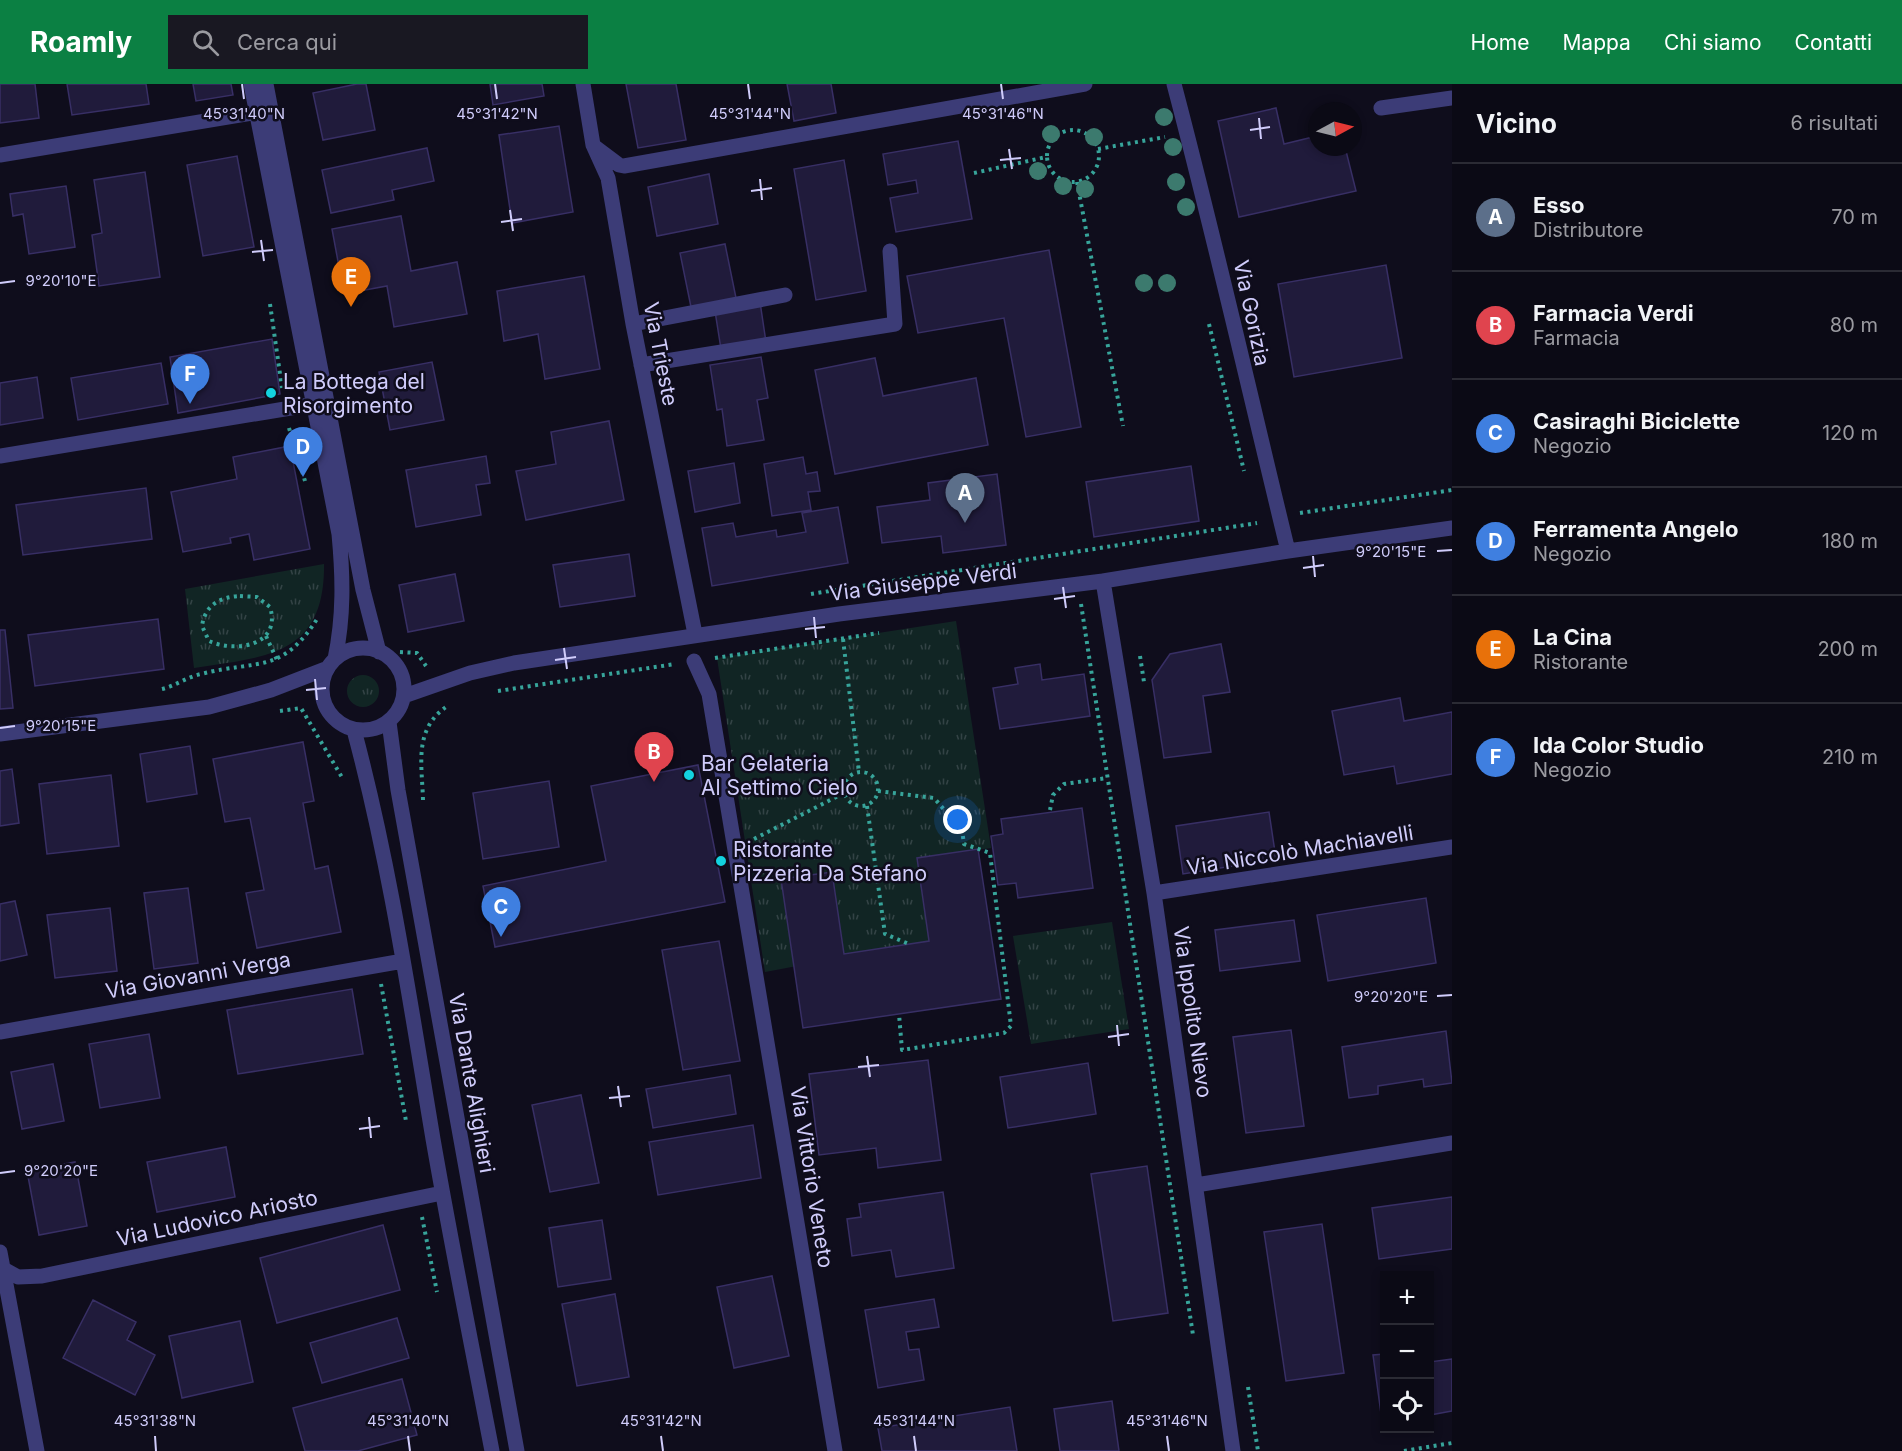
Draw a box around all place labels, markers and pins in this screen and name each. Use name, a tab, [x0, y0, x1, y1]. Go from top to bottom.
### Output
pin: E	[332, 258, 370, 307]
pin: F	[170, 354, 210, 404]
place label: La Bottega del Risorgimento	[283, 369, 425, 418]
marker: La Bottega del Risorgimento	[264, 386, 278, 400]
pin: D	[284, 428, 322, 477]
pin: A	[946, 474, 984, 523]
pin: B	[634, 732, 674, 782]
place label: Bar Gelateria Al Settimo Cielo	[701, 751, 858, 800]
marker: Bar Gelateria Al Settimo Cielo	[682, 768, 696, 782]
place label: Ristorante Pizzeria Da Stefano	[733, 837, 927, 886]
marker: Ristorante Pizzeria Da Stefano	[714, 854, 728, 868]
pin: C	[482, 888, 520, 937]

